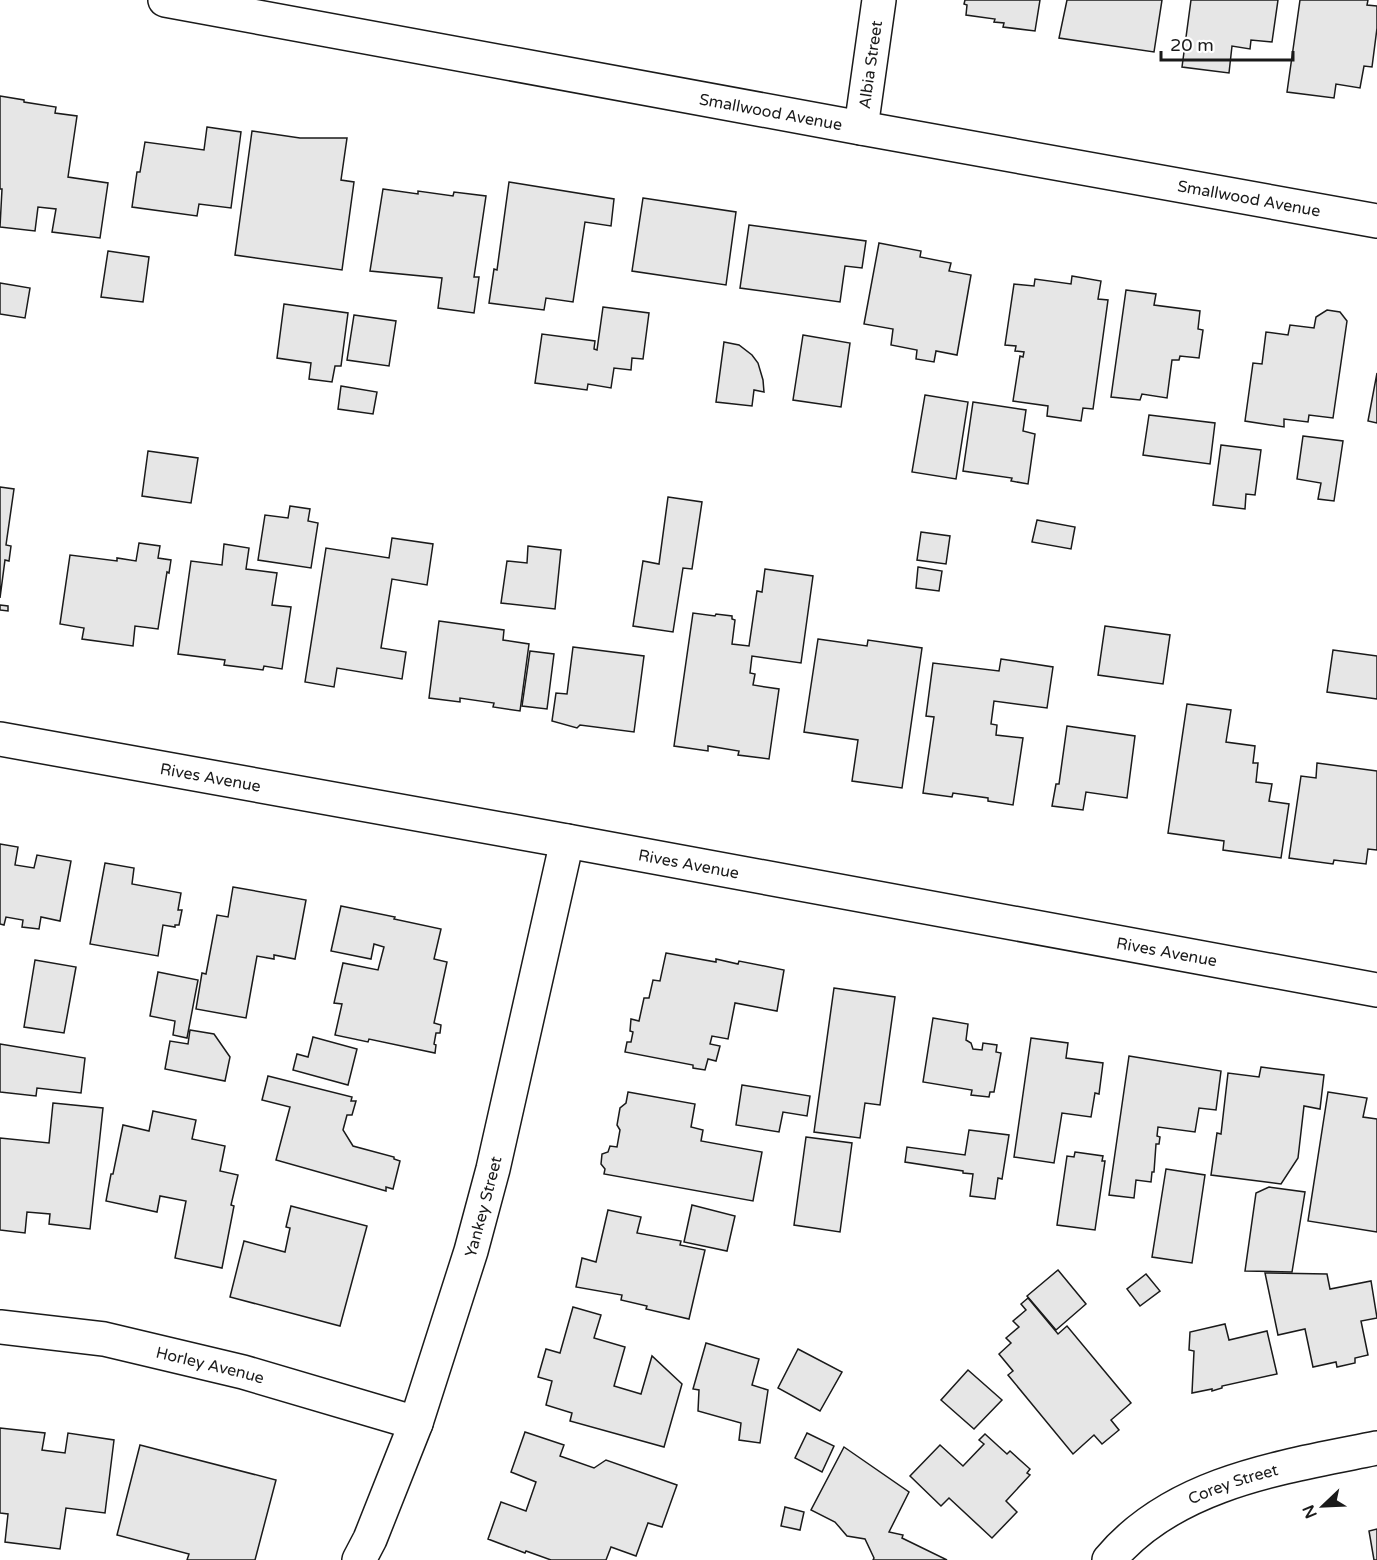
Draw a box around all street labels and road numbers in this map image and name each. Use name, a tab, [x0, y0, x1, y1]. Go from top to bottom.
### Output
street label: Albia Street	[855, 19, 887, 110]
street label: Smallwood Avenue	[698, 89, 844, 135]
street label: Smallwood Avenue	[1176, 176, 1322, 222]
street label: Rives Avenue	[158, 759, 262, 797]
street label: Rives Avenue	[637, 845, 741, 883]
street label: Rives Avenue	[1115, 933, 1219, 971]
street label: Yankey Street	[461, 1154, 507, 1260]
street label: Horley Avenue	[154, 1343, 266, 1389]
street label: Corey Street	[1185, 1460, 1280, 1509]

